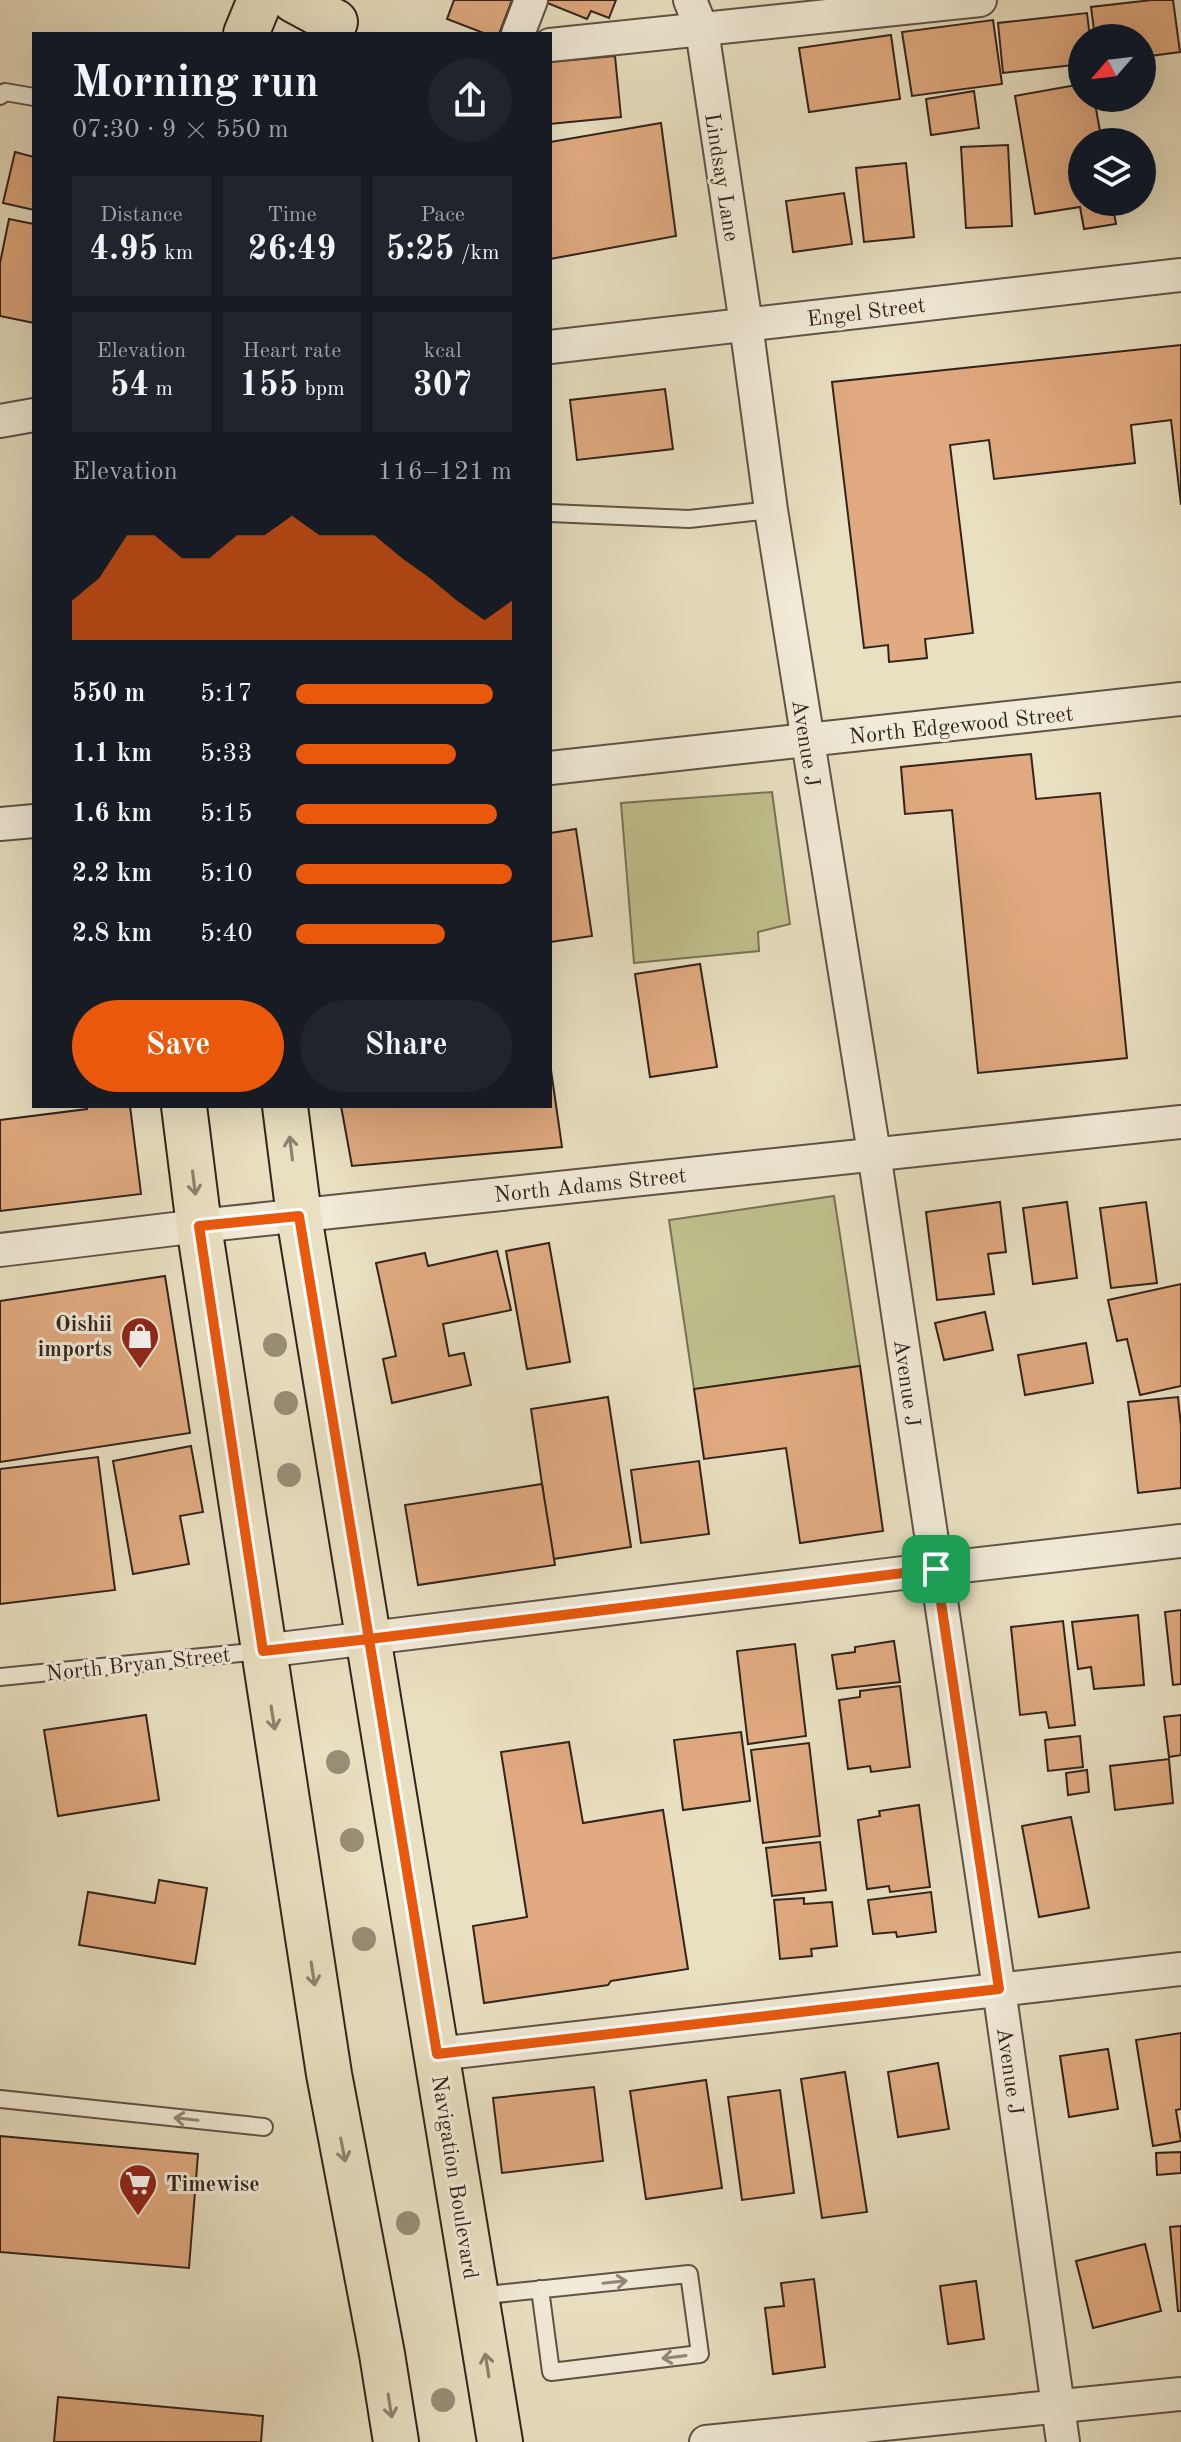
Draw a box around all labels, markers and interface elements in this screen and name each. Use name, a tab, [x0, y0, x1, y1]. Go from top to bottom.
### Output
north arrow	[1068, 24, 1156, 112]
map controls	[1068, 24, 1156, 216]
button: share	[428, 58, 512, 142]
text: Morning run	[72, 62, 319, 106]
street label: Lindsay Lane	[700, 112, 742, 243]
text: 07:30 · 9 × 550 m	[72, 117, 289, 143]
button: layers	[1068, 128, 1156, 216]
text: Distance	[100, 204, 183, 226]
text: Time	[267, 204, 317, 226]
text: Pace	[420, 204, 465, 226]
text: 4.95	[89, 233, 158, 267]
text: 26:49	[248, 233, 336, 267]
text: 5:25	[386, 233, 455, 267]
text: km	[158, 242, 193, 264]
text: /km	[455, 242, 499, 264]
street label: Engel Street	[806, 295, 927, 331]
text: Elevation	[97, 340, 186, 362]
text: Heart rate	[243, 340, 341, 362]
text: kcal	[424, 340, 462, 362]
text: 54	[110, 369, 149, 403]
text: 155	[239, 369, 298, 403]
text: 307	[413, 369, 472, 403]
text: m	[149, 378, 173, 400]
text: bpm	[298, 378, 345, 400]
text: Elevation	[72, 459, 178, 485]
text: 116–121 m	[377, 459, 512, 485]
text: 550 m	[72, 681, 145, 707]
text: 5:17	[200, 681, 253, 707]
street label: Avenue J	[787, 698, 823, 789]
street label: North Edgewood Street	[848, 703, 1074, 749]
text: 1.1 km	[72, 741, 152, 767]
text: 5:33	[200, 741, 253, 767]
text: 1.6 km	[72, 801, 152, 827]
text: 5:15	[200, 801, 253, 827]
text: 2.2 km	[72, 861, 152, 887]
text: 5:10	[200, 861, 253, 887]
text: 2.8 km	[72, 921, 152, 947]
text: 5:40	[200, 921, 253, 947]
button: Save	[72, 1000, 284, 1092]
button: Share	[300, 1000, 512, 1092]
one-way arrow	[283, 1135, 298, 1162]
street label: North Adams Street	[493, 1165, 688, 1207]
one-way arrow	[186, 1170, 201, 1196]
place label: Oishii imports	[38, 1314, 112, 1361]
shop icon: Oishii imports	[119, 1315, 161, 1370]
street label: Avenue J	[889, 1338, 923, 1428]
pin	[902, 1535, 970, 1603]
icon: arrive	[914, 1547, 958, 1591]
street label: North Bryan Street	[45, 1644, 231, 1686]
one-way arrow	[266, 1704, 281, 1730]
one-way arrow	[307, 1961, 322, 1987]
street label: Avenue J	[992, 2026, 1026, 2116]
street label: Navigation Boulevard	[427, 2074, 481, 2281]
one-way arrow	[174, 2111, 200, 2126]
one-way arrow	[337, 2137, 352, 2162]
supermarket icon: Timewise	[117, 2162, 159, 2217]
place label: Timewise	[166, 2174, 260, 2196]
one-way arrow	[601, 2274, 628, 2289]
one-way arrow	[662, 2350, 687, 2365]
one-way arrow	[479, 2353, 494, 2378]
one-way arrow	[383, 2393, 398, 2418]

